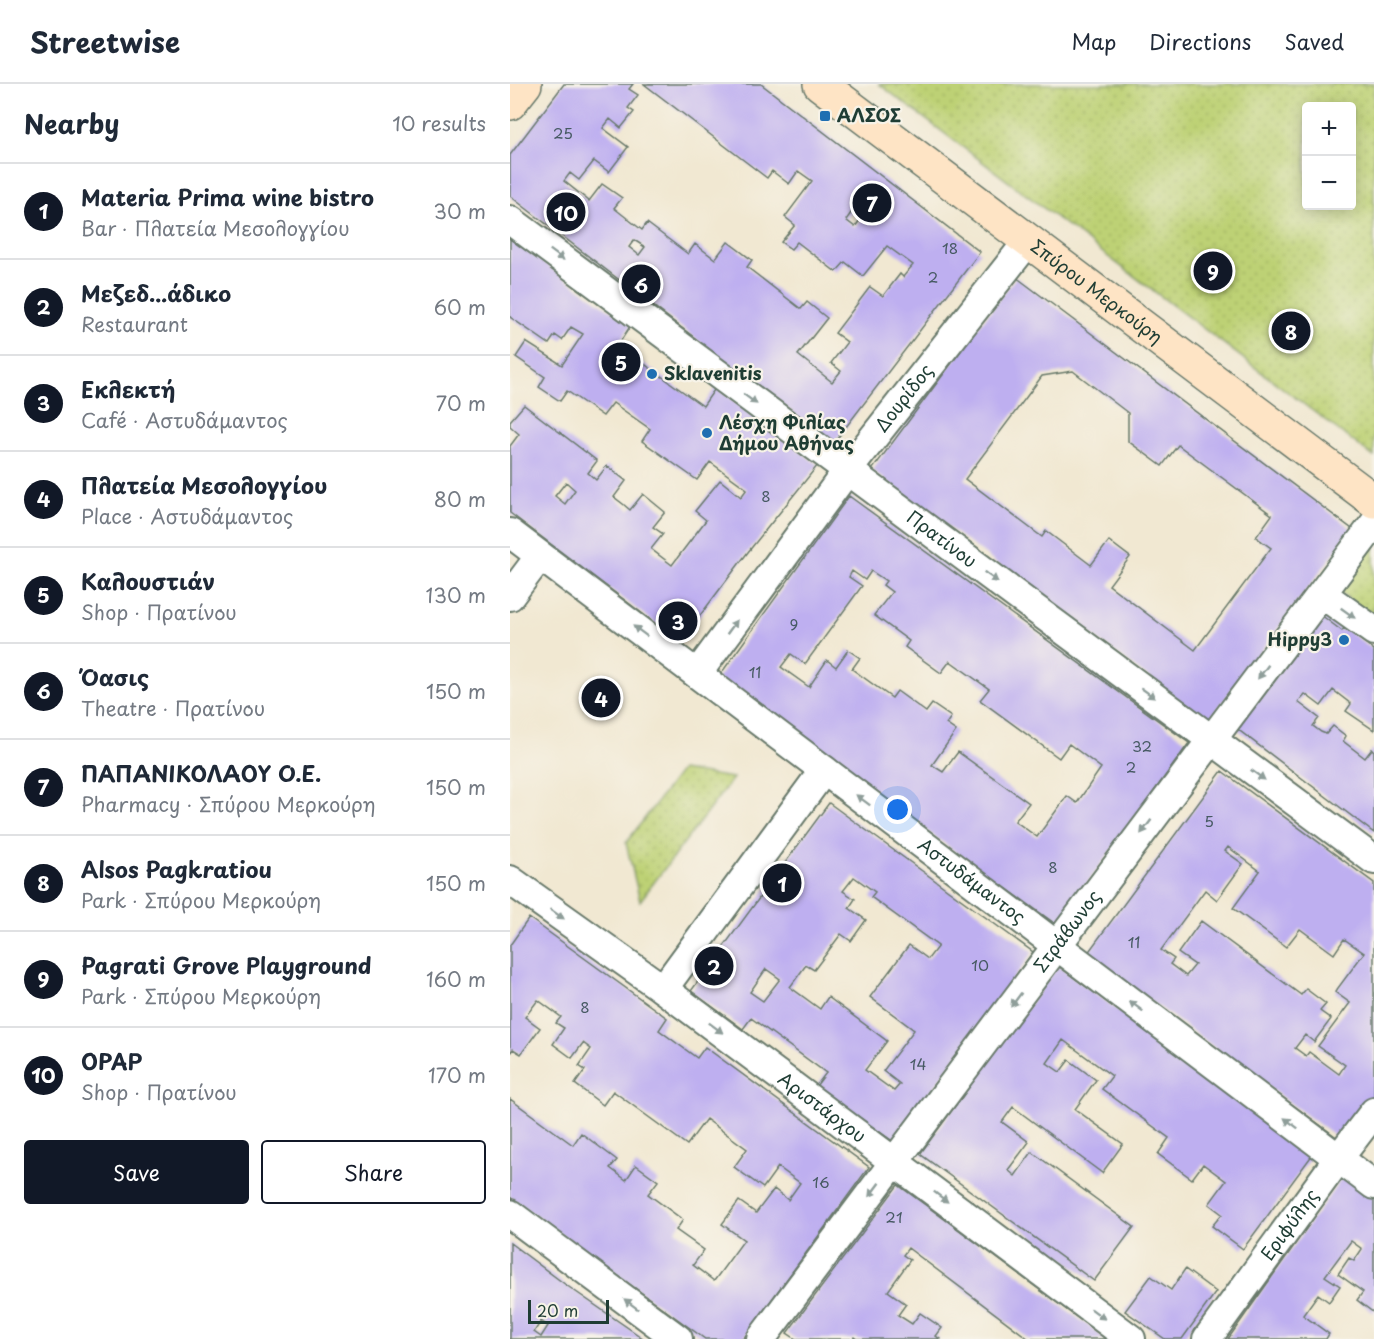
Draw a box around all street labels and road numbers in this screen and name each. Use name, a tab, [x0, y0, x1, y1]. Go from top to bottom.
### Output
street label: Σπύρου Μερκούρη	[1026, 232, 1169, 349]
street label: Δουρίδος	[868, 357, 939, 437]
street label: Πρατίνου	[902, 503, 983, 573]
street label: Αστυδάμαντος	[913, 830, 1032, 929]
street label: Στράβωνος	[1026, 884, 1106, 977]
street label: Αριστάρχου	[773, 1065, 872, 1148]
street label: Εριφύλης	[1253, 1183, 1324, 1266]

